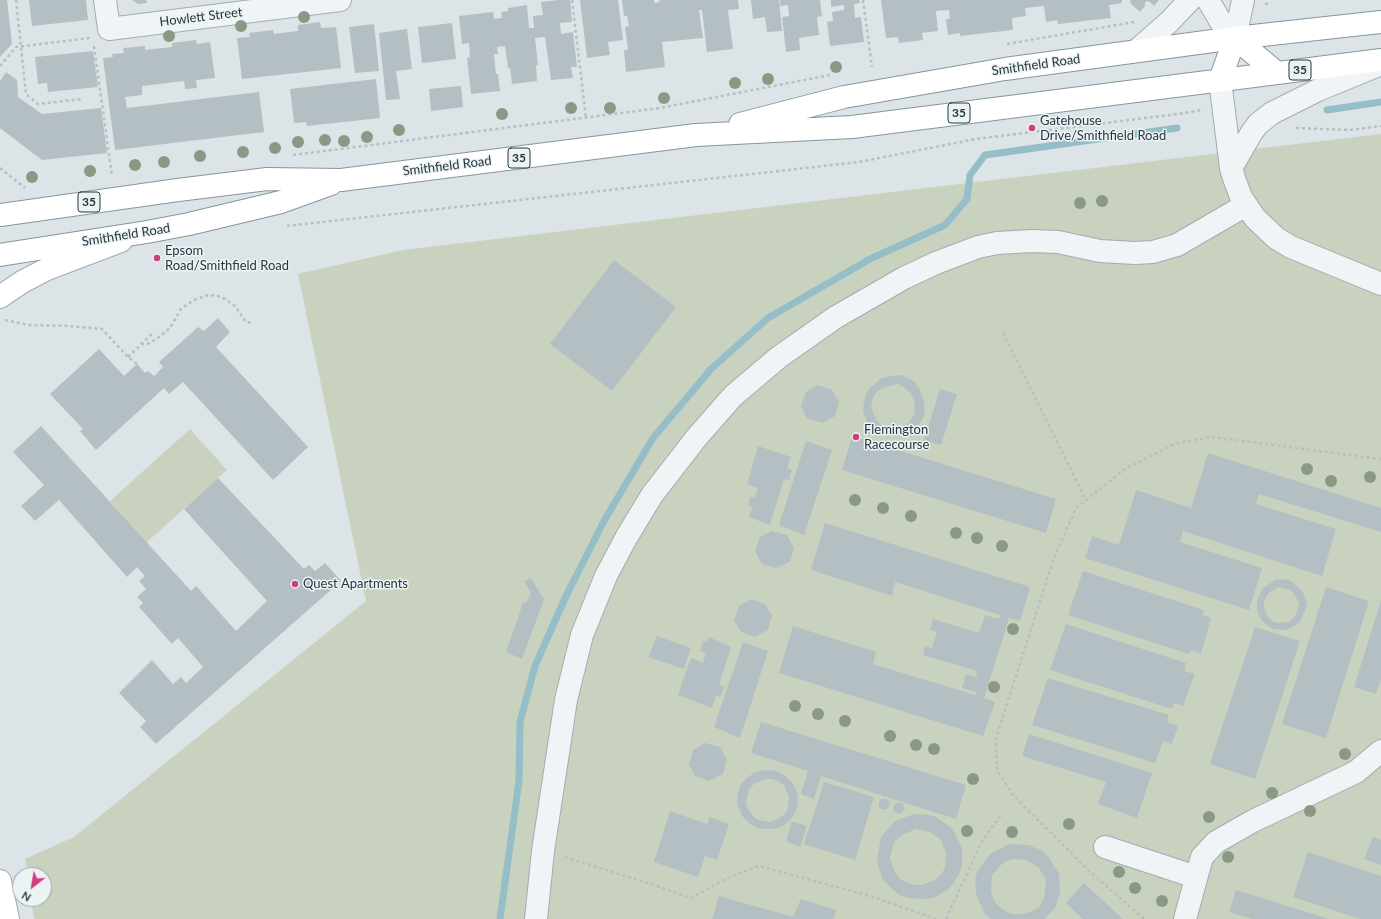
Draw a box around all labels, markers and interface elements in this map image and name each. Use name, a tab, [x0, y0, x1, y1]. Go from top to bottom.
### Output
street label: Howlett Street	[159, 4, 243, 30]
street label: Smithfield Road	[991, 51, 1081, 79]
road number: 35	[1289, 60, 1311, 80]
road number: 35	[948, 103, 970, 123]
place label: Gatehouse Drive/Smithfield Road	[1040, 113, 1166, 144]
marker: Gatehouse Drive/Smithfield Road	[1027, 123, 1037, 133]
road number: 35	[508, 148, 530, 168]
street label: Smithfield Road	[402, 153, 492, 179]
road number: 35	[78, 192, 100, 212]
street label: Smithfield Road	[81, 220, 171, 250]
place label: Epsom Road/Smithfield Road	[165, 243, 289, 274]
marker: Epsom Road/Smithfield Road	[152, 253, 162, 263]
place label: Flemington Racecourse	[864, 422, 929, 453]
marker: Flemington Racecourse	[851, 432, 861, 442]
place label: Quest Apartments	[303, 576, 408, 592]
marker: Quest Apartments	[290, 579, 300, 589]
north arrow	[12, 867, 52, 907]
text: N	[19, 889, 33, 905]

